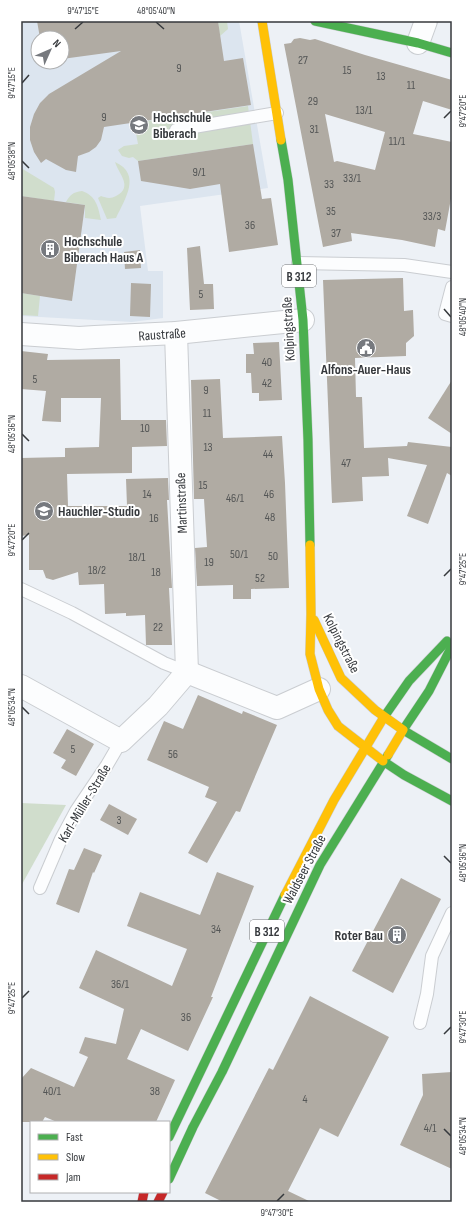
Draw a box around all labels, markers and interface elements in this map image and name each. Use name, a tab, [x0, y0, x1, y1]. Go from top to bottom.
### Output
text: 9°47'15"E	[67, 5, 99, 17]
text: 48°05'40"N	[137, 5, 175, 17]
north arrow	[30, 30, 70, 70]
text: N	[50, 37, 63, 50]
house number: 27	[298, 53, 308, 68]
house number: 9	[176, 61, 182, 76]
house number: 15	[342, 63, 352, 78]
text: 9°47'15"E	[6, 67, 18, 99]
house number: 13	[376, 69, 386, 84]
house number: 11	[407, 78, 416, 93]
house number: 29	[308, 94, 318, 109]
text: 9°47'20"E	[457, 95, 469, 127]
house number: 13/1	[356, 103, 373, 118]
place label: Hochschule Biberach	[153, 109, 211, 142]
house number: 9	[101, 110, 107, 125]
school or university icon: Hochschule Biberach	[128, 114, 150, 136]
house number: 31	[309, 122, 319, 137]
house number: 11/1	[389, 134, 406, 149]
text: 48°05'38"N	[6, 142, 18, 180]
house number: 9/1	[192, 165, 206, 180]
house number: 33/1	[343, 171, 362, 186]
house number: 33	[324, 177, 334, 192]
house number: 35	[326, 204, 336, 219]
house number: 33/3	[423, 209, 441, 224]
house number: 36	[245, 218, 255, 233]
house number: 37	[331, 226, 341, 241]
place label: Hochschule Biberach Haus A	[64, 233, 144, 266]
building icon: Hochschule Biberach Haus A	[39, 238, 61, 260]
road number: B 312	[282, 265, 316, 287]
house number: 5	[199, 287, 204, 302]
street label: Kolpingstraße	[278, 296, 299, 362]
text: 48°05'40"N	[457, 298, 469, 336]
street label: Raustraße	[138, 324, 186, 345]
public building icon: Alfons-Auer-Haus	[355, 337, 377, 359]
house number: 40	[262, 355, 272, 370]
place label: Alfons-Auer-Haus	[320, 361, 411, 378]
house number: 5	[33, 372, 38, 387]
house number: 42	[262, 376, 272, 391]
house number: 9	[203, 383, 209, 398]
house number: 11	[203, 406, 212, 421]
text: 48°05'36"N	[6, 415, 18, 453]
house number: 10	[140, 421, 150, 436]
house number: 13	[203, 440, 213, 455]
house number: 44	[263, 447, 273, 462]
house number: 47	[341, 456, 351, 471]
street label: Martinstraße	[172, 472, 191, 534]
house number: 15	[198, 478, 208, 493]
house number: 14	[142, 487, 152, 502]
house number: 46	[264, 487, 274, 502]
house number: 46/1	[226, 491, 245, 506]
school or university icon: Hauchler-Studio	[33, 500, 55, 522]
place label: Hauchler-Studio	[58, 503, 140, 520]
house number: 48	[265, 510, 275, 525]
house number: 16	[149, 511, 159, 526]
text: 9°47'20"E	[6, 524, 18, 556]
house number: 50/1	[230, 547, 249, 562]
house number: 50	[268, 549, 278, 564]
house number: 18/1	[128, 550, 146, 565]
text: 9°47'25"E	[457, 553, 469, 585]
house number: 19	[204, 555, 214, 570]
house number: 18/2	[88, 563, 106, 578]
house number: 18	[151, 565, 161, 580]
house number: 52	[255, 571, 265, 586]
street label: Kolpingstraße	[319, 611, 364, 676]
house number: 22	[153, 620, 163, 635]
text: 48°05'34"N	[6, 688, 18, 726]
house number: 5	[71, 742, 76, 757]
house number: 56	[168, 747, 178, 762]
street label: Karl-Müller-Straße	[54, 761, 114, 846]
house number: 3	[116, 813, 122, 828]
street label: Waldseer Straße	[279, 832, 330, 907]
text: 48°05'36"N	[457, 844, 469, 882]
road number: B 312	[250, 920, 284, 942]
house number: 34	[211, 922, 221, 937]
building icon: Roter Bau	[386, 924, 408, 946]
place label: Roter Bau	[335, 927, 383, 944]
house number: 36/1	[111, 977, 130, 992]
text: 9°47'25"E	[6, 982, 18, 1014]
house number: 36	[181, 1010, 191, 1025]
text: 9°47'30"E	[457, 1011, 469, 1043]
house number: 40/1	[43, 1084, 62, 1099]
house number: 38	[150, 1084, 160, 1099]
house number: 4	[302, 1092, 308, 1107]
text: 48°05'34"N	[457, 1117, 469, 1155]
legend	[30, 1121, 170, 1193]
house number: 4/1	[424, 1121, 437, 1136]
text: Fast	[66, 1130, 83, 1145]
text: Slow	[66, 1150, 85, 1165]
text: Jam	[65, 1170, 81, 1185]
text: 9°47'30"E	[261, 1207, 293, 1219]

